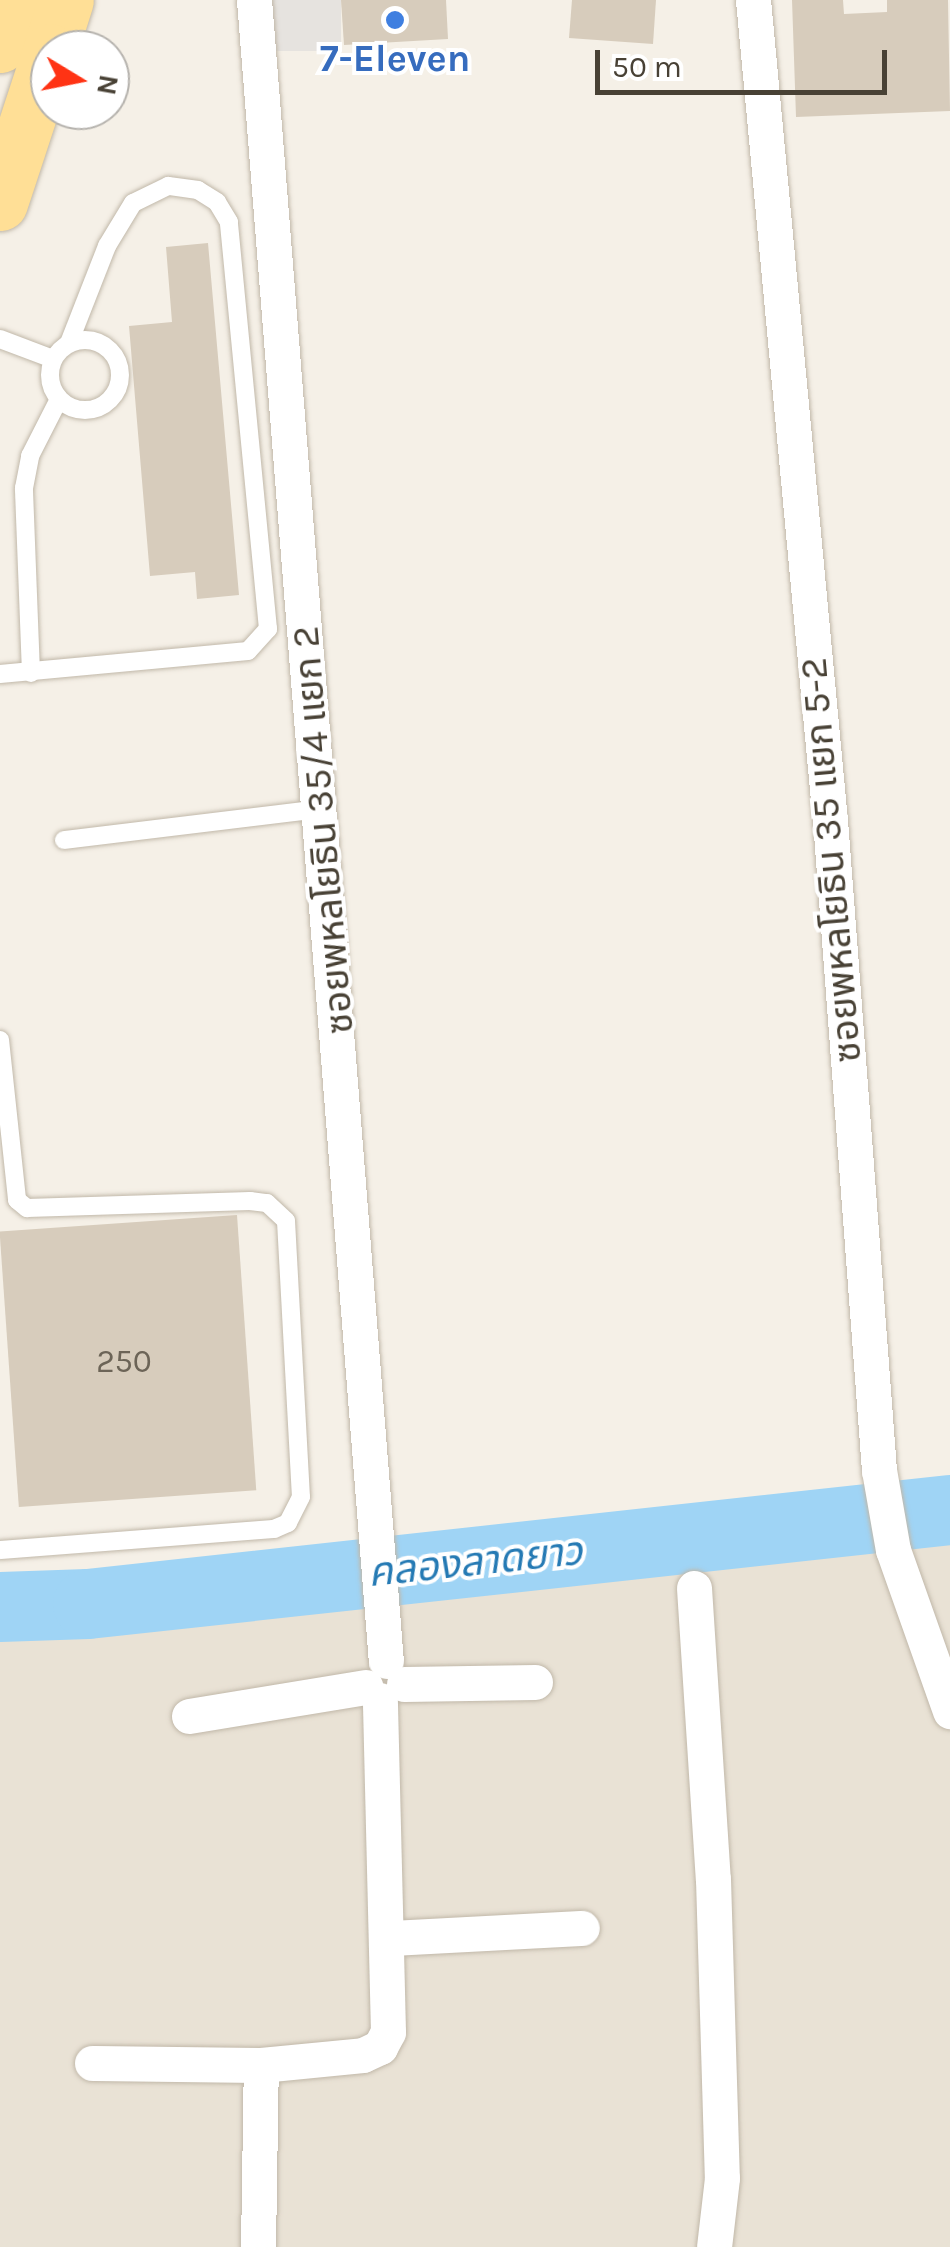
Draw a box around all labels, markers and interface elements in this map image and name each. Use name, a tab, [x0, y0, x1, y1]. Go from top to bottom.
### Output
marker: 7-Eleven	[384, 9, 406, 31]
north arrow	[30, 30, 130, 130]
scale bar	[600, 30, 892, 92]
place label: 7-Eleven	[320, 36, 470, 82]
text: 50 m	[612, 49, 682, 85]
text: N	[90, 72, 126, 98]
street label: ซอยพหลโยธิน 35/4 แยก 2	[282, 624, 364, 1036]
street label: ซอยพหลโยธิน 35 แยก 5-2	[791, 656, 871, 1064]
house number: 250	[96, 1343, 152, 1381]
water label: คลองลาดยาว	[365, 1527, 585, 1597]

